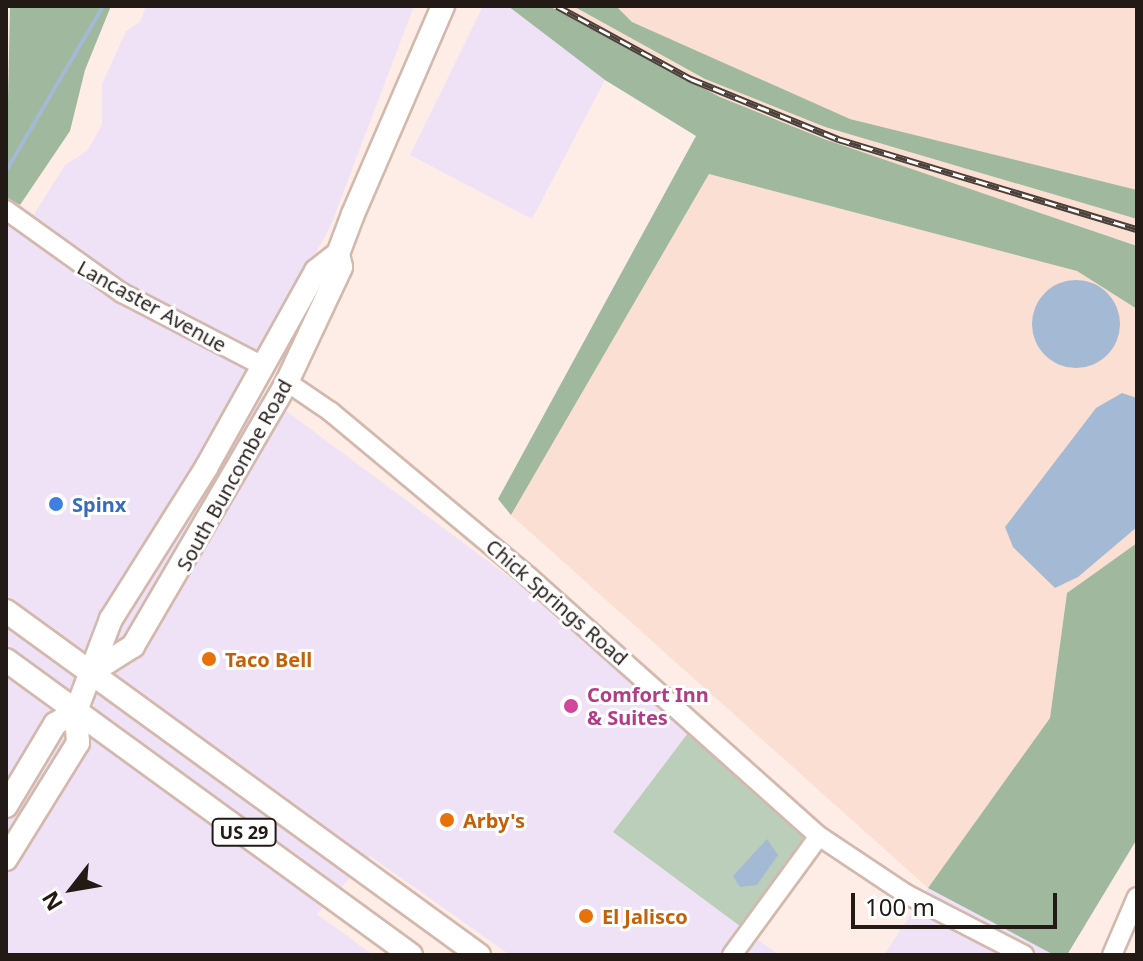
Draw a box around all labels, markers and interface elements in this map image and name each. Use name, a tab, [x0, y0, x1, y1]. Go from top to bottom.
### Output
street label: Lancaster Avenue	[73, 255, 231, 357]
street label: South Buncombe Road	[171, 375, 297, 575]
place label: Spinx	[72, 492, 126, 516]
marker: Spinx	[47, 495, 65, 513]
street label: Chick Springs Road	[481, 534, 633, 670]
place label: Taco Bell	[225, 647, 312, 671]
marker: Taco Bell	[200, 650, 218, 668]
place label: Comfort Inn & Suites	[587, 682, 709, 729]
marker: Comfort Inn & Suites	[562, 697, 580, 715]
place label: Arby's	[463, 808, 525, 832]
marker: Arby's	[438, 811, 456, 829]
road number: US 29	[210, 818, 278, 846]
north arrow	[32, 849, 112, 929]
scale bar	[855, 877, 1061, 927]
text: N	[34, 886, 69, 917]
text: 100 m	[865, 890, 935, 923]
place label: El Jalisco	[602, 904, 688, 928]
marker: El Jalisco	[577, 907, 595, 925]

